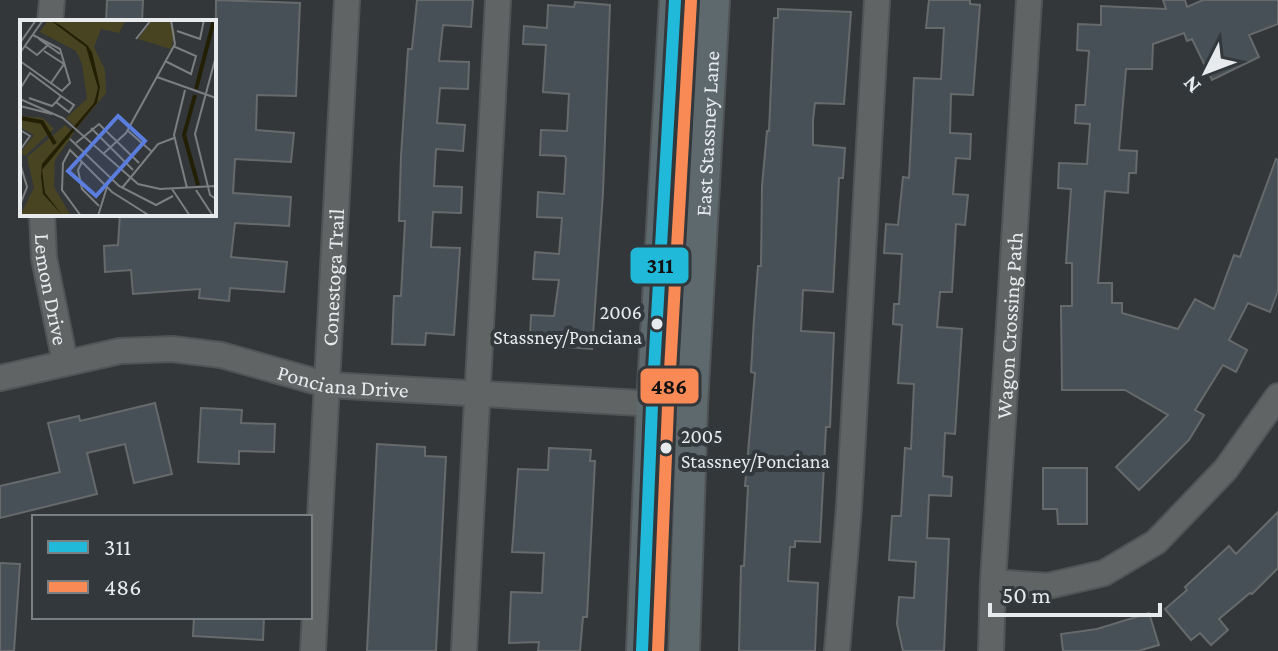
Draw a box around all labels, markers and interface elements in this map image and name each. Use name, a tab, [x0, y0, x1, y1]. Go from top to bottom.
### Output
inset map	[20, 20, 216, 216]
north arrow	[1166, 32, 1246, 112]
street label: East Stassney Lane	[690, 50, 724, 217]
text: N	[1177, 71, 1206, 99]
street label: Conestoga Trail	[316, 208, 349, 347]
street label: Wagon Crossing Path	[991, 231, 1027, 420]
street label: Lemon Drive	[30, 233, 74, 347]
line badge: 311	[629, 246, 690, 285]
text: 311	[646, 253, 674, 278]
place label: 2006 Stassney/Ponciana	[493, 301, 642, 349]
marker: 2006 Stassney/Ponciana	[649, 316, 665, 332]
street label: Ponciana Drive	[275, 359, 409, 402]
line badge: 486	[639, 367, 700, 405]
text: 486	[651, 374, 687, 399]
place label: 2005 Stassney/Ponciana	[681, 425, 830, 473]
marker: 2005 Stassney/Ponciana	[658, 440, 674, 456]
legend	[32, 515, 312, 619]
text: 311	[104, 533, 131, 560]
scale bar	[990, 567, 1160, 617]
text: 486	[104, 573, 141, 600]
text: 50 m	[1002, 581, 1051, 608]

